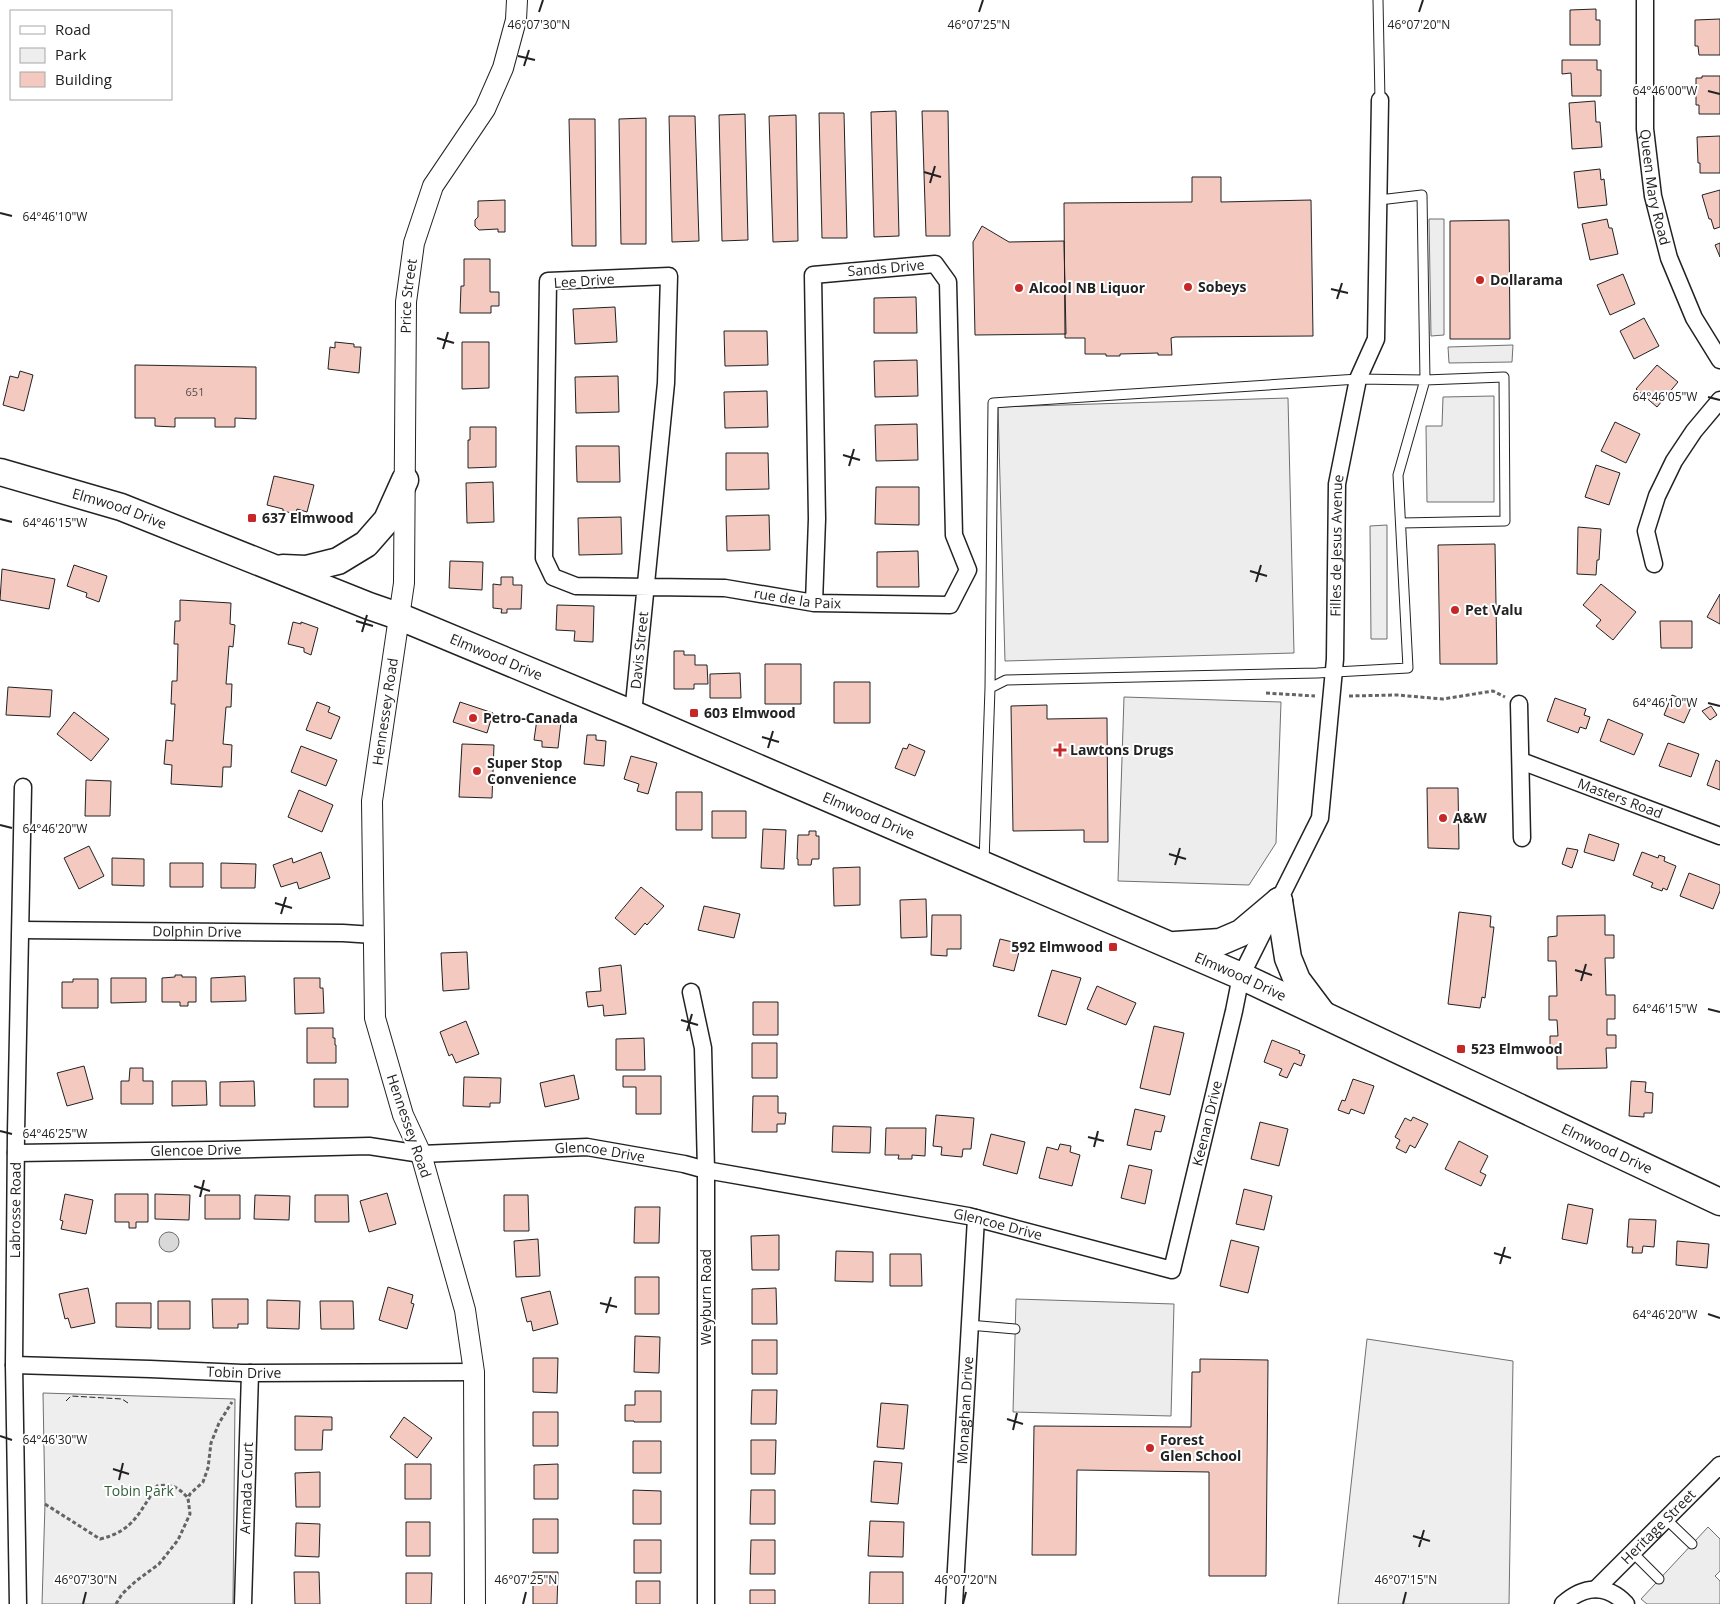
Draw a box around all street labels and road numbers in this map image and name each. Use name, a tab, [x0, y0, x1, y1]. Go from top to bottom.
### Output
street label: Queen Mary Road	[1636, 128, 1675, 247]
street label: Sands Drive	[847, 255, 925, 280]
street label: Price Street	[396, 258, 421, 334]
street label: Lee Drive	[553, 269, 615, 292]
street label: Filles de Jesus Avenue	[1325, 473, 1348, 617]
street label: Elmwood Drive	[70, 483, 170, 533]
street label: rue de la Paix	[753, 583, 842, 612]
street label: Davis Street	[626, 611, 652, 690]
street label: Elmwood Drive	[447, 629, 546, 684]
street label: Hennessey Road	[367, 656, 402, 767]
street label: Masters Road	[1575, 773, 1666, 823]
street label: Elmwood Drive	[820, 787, 918, 843]
street label: Dolphin Drive	[152, 921, 242, 941]
street label: Elmwood Drive	[1192, 947, 1290, 1005]
street label: Hennessey Road	[383, 1071, 436, 1180]
street label: Keenan Drive	[1187, 1078, 1226, 1168]
street label: Elmwood Drive	[1559, 1119, 1656, 1178]
street label: Glencoe Drive	[554, 1137, 647, 1166]
street label: Glencoe Drive	[150, 1139, 242, 1160]
street label: Labrosse Road	[5, 1162, 25, 1258]
street label: Glencoe Drive	[952, 1204, 1045, 1244]
street label: Weyburn Road	[696, 1249, 715, 1345]
street label: Monaghan Drive	[952, 1356, 977, 1465]
street label: Tobin Drive	[206, 1361, 281, 1382]
street label: Armada Court	[235, 1442, 257, 1534]
street label: Heritage Street	[1616, 1485, 1699, 1568]

